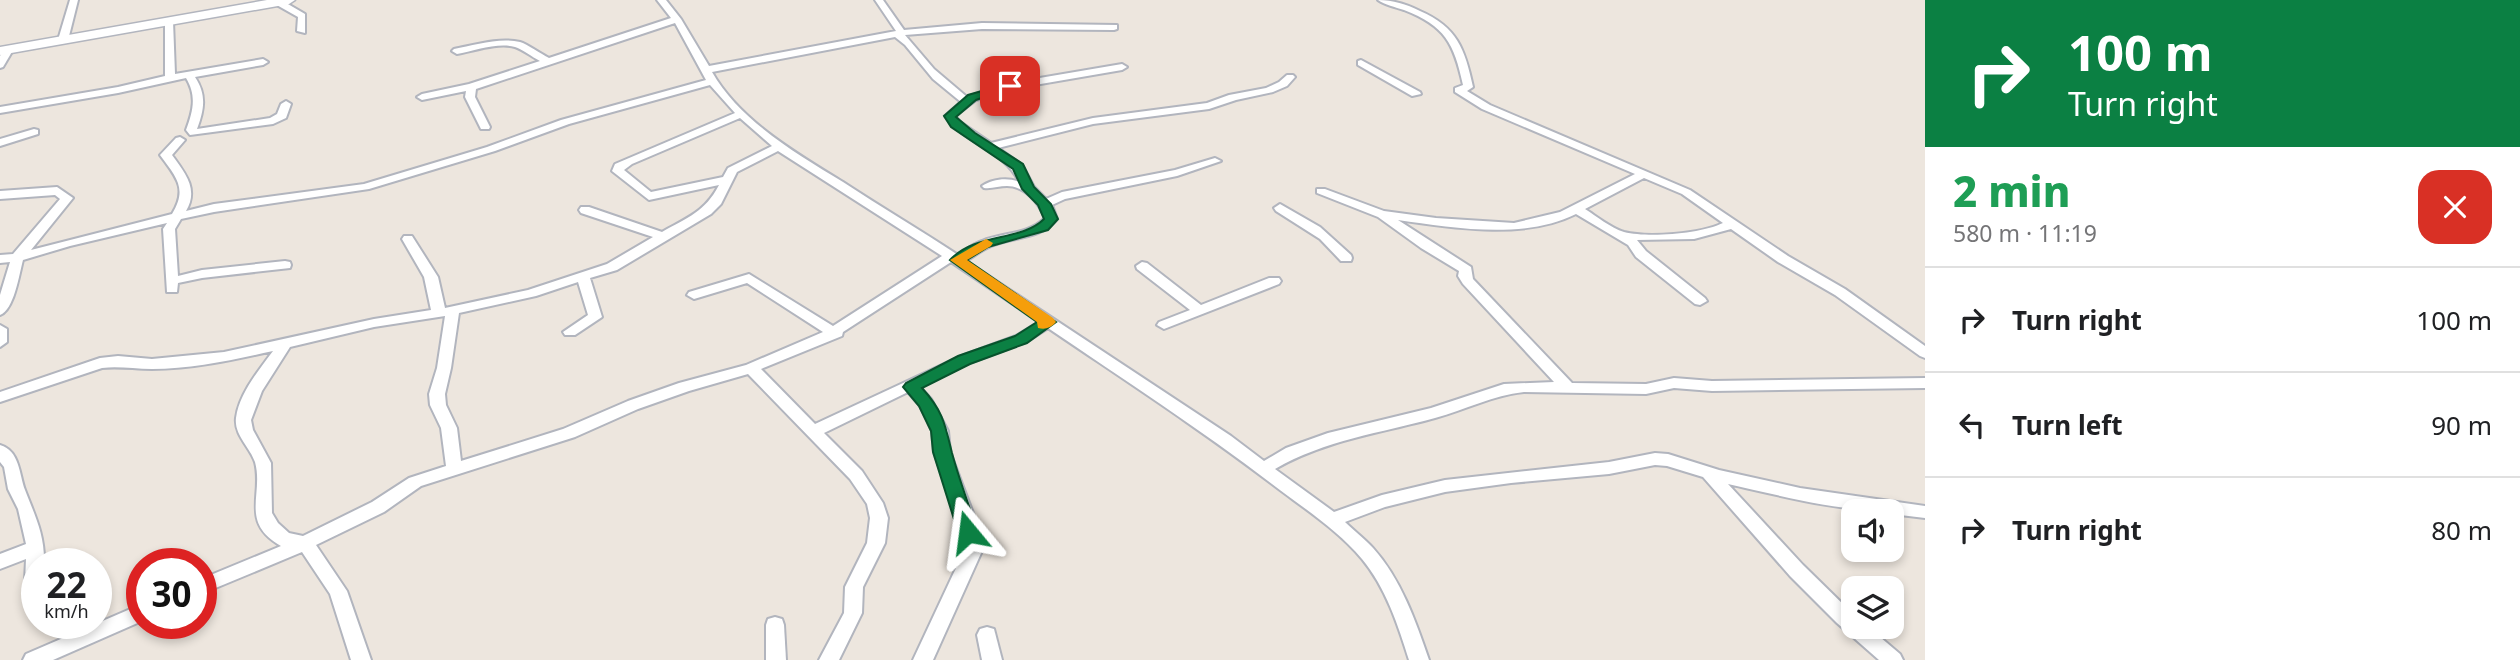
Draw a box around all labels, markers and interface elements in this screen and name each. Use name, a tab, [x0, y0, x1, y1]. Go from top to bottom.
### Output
text: 100 m	[2068, 19, 2213, 85]
icon: right	[1953, 28, 2044, 119]
pin	[980, 56, 1040, 116]
icon: arrive	[991, 67, 1029, 105]
text: Turn right	[2068, 82, 2218, 125]
text: 2 min	[1953, 162, 2070, 219]
button: close	[2418, 170, 2492, 244]
text: 580 m · 11:19	[1953, 217, 2097, 249]
icon: right	[1953, 301, 1991, 339]
text: Turn right	[2012, 302, 2142, 338]
text: 100 m	[2416, 302, 2492, 338]
icon: left	[1953, 406, 1991, 444]
text: Turn left	[2012, 407, 2123, 443]
text: 90 m	[2431, 407, 2492, 443]
position arrow	[931, 495, 1005, 569]
map controls	[1841, 499, 1904, 639]
button: sound	[1841, 499, 1904, 562]
icon: right	[1953, 511, 1991, 549]
text: Turn right	[2012, 512, 2142, 548]
text: 80 m	[2431, 512, 2492, 548]
speed limit sign: 30	[126, 548, 217, 639]
text: 22	[46, 561, 87, 608]
button: layers	[1841, 576, 1904, 639]
text: km/h	[44, 599, 89, 623]

